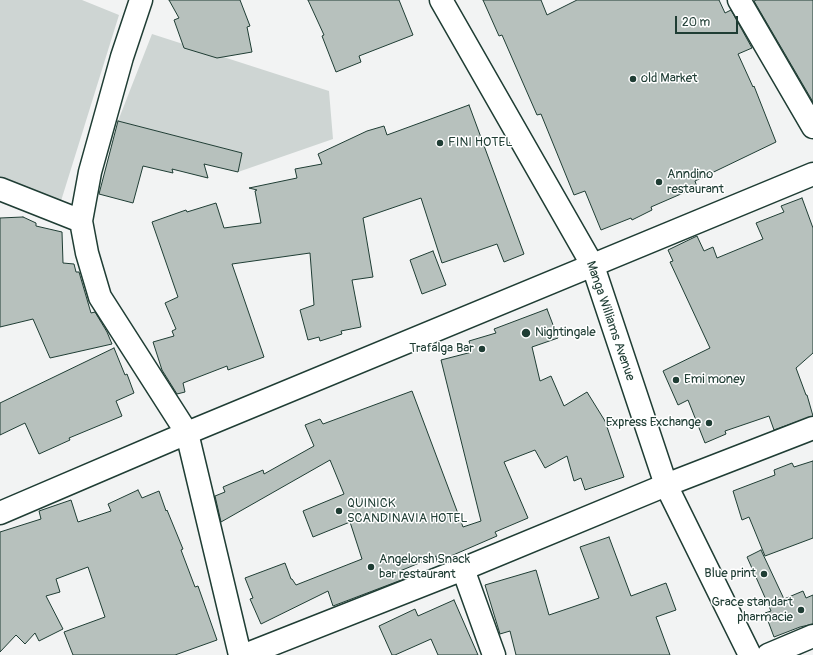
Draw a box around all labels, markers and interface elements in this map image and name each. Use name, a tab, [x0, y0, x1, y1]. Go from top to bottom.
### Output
scale bar	[677, 8, 740, 34]
text: 20 m	[682, 15, 710, 30]
place label: old Market	[641, 71, 697, 87]
marker: old Market	[628, 74, 638, 84]
place label: FINI HOTEL	[448, 135, 513, 151]
marker: FINI HOTEL	[435, 138, 445, 148]
place label: Anndino restaurant	[667, 167, 724, 198]
marker: Anndino restaurant	[654, 177, 664, 187]
street label: Manga Williams Avenue	[582, 259, 638, 383]
place label: Nightingale	[535, 325, 596, 341]
marker: Nightingale	[520, 327, 532, 339]
place label: Trafalga Bar	[409, 341, 474, 357]
marker: Trafalga Bar	[477, 344, 487, 354]
place label: Emi money	[684, 372, 745, 388]
marker: Emi money	[671, 375, 681, 385]
place label: Express Exchange	[606, 415, 701, 431]
marker: Express Exchange	[704, 418, 714, 428]
place label: QUINICK SCANDINAVIA HOTEL	[347, 496, 468, 527]
marker: QUINICK SCANDINAVIA HOTEL	[334, 506, 344, 516]
place label: Angelorsh Snack bar restaurant	[379, 552, 470, 583]
marker: Angelorsh Snack bar restaurant	[366, 562, 376, 572]
place label: Blue print	[704, 566, 756, 582]
marker: Blue print	[759, 569, 769, 579]
place label: Grace standart pharmacie	[712, 595, 793, 626]
marker: Grace standart pharmacie	[796, 605, 806, 615]

